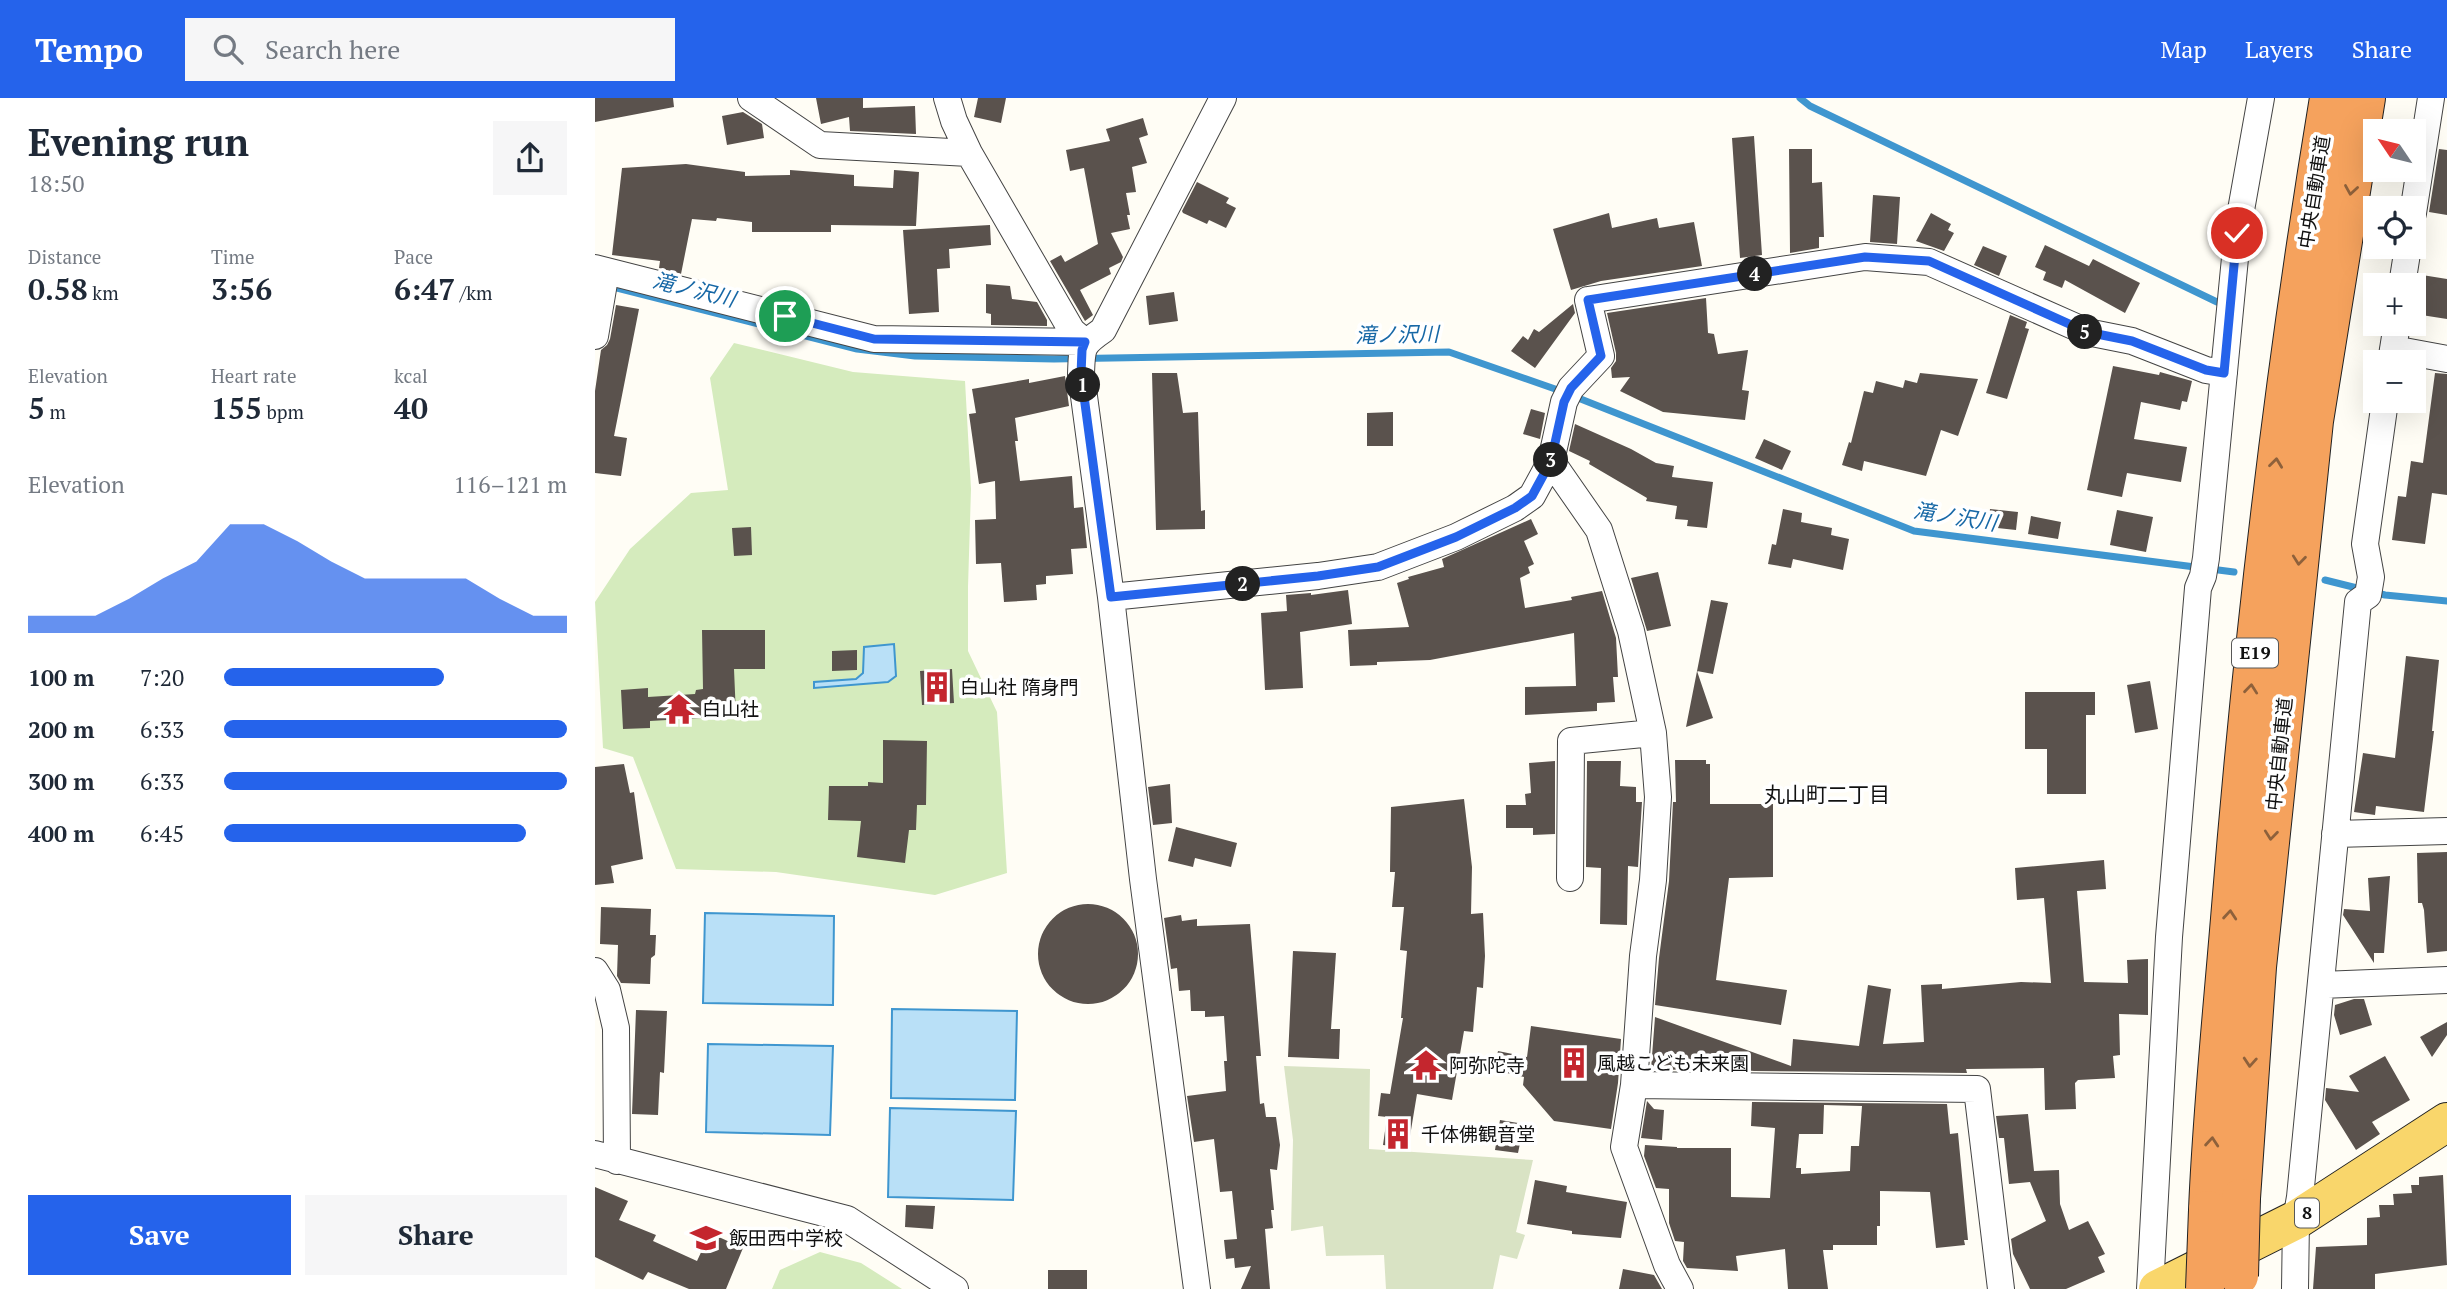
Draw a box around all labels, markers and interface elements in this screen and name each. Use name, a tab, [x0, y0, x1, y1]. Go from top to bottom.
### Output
search box	[185, 18, 675, 81]
text: Tempo	[35, 28, 143, 71]
icon: search	[209, 30, 247, 68]
text: Search here	[265, 32, 400, 66]
text: Map	[2160, 33, 2207, 65]
text: Layers	[2245, 33, 2314, 65]
text: Share	[2352, 33, 2412, 65]
text: Evening run	[28, 117, 249, 167]
north arrow	[2363, 119, 2425, 182]
map controls	[2363, 119, 2426, 413]
button: share	[493, 121, 567, 195]
street label: 中央自動車道	[2292, 134, 2335, 250]
text: 18:50	[28, 168, 85, 199]
one-way arrow	[2344, 184, 2359, 195]
button: locate	[2363, 196, 2426, 259]
pin	[2207, 203, 2267, 263]
icon: check	[2218, 214, 2256, 252]
text: Distance	[28, 244, 101, 269]
text: Time	[211, 244, 254, 269]
text: Pace	[394, 244, 433, 269]
pin: 4	[1737, 256, 1773, 292]
text: 4	[1749, 261, 1760, 286]
water label: 滝ノ沢川	[650, 265, 740, 313]
text: 0.58	[28, 269, 88, 309]
text: 3:56	[211, 269, 272, 309]
text: 6:47	[394, 269, 455, 309]
button: +	[2363, 273, 2426, 336]
text: km	[88, 280, 119, 305]
text: /km	[455, 280, 493, 305]
pin	[755, 286, 815, 346]
icon: arrive	[766, 297, 804, 335]
pin: 5	[2067, 314, 2103, 350]
water label: 滝ノ沢川	[1355, 319, 1441, 349]
text: 5	[2079, 319, 2090, 344]
button: −	[2363, 350, 2426, 413]
text: Elevation	[28, 363, 108, 388]
text: Heart rate	[211, 363, 296, 388]
text: kcal	[394, 363, 428, 388]
pin: 1	[1065, 368, 1100, 402]
text: 1	[1077, 372, 1088, 397]
text: 5	[28, 388, 45, 428]
text: 155	[211, 388, 262, 428]
text: 40	[394, 388, 428, 428]
text: m	[45, 399, 66, 424]
text: bpm	[262, 399, 304, 424]
pin: 3	[1534, 442, 1569, 478]
text: 3	[1545, 447, 1556, 472]
one-way arrow	[2268, 457, 2283, 468]
text: Elevation	[28, 469, 125, 500]
text: 116–121 m	[454, 469, 567, 500]
water label: 滝ノ沢川	[1911, 496, 2001, 537]
one-way arrow	[2291, 554, 2306, 566]
pin: 2	[1225, 566, 1261, 602]
text: 2	[1237, 571, 1248, 596]
road number: E19	[2232, 638, 2278, 668]
text: 100 m	[28, 662, 94, 693]
text: 7:20	[140, 662, 184, 693]
building icon: 白山社 隋身門	[920, 670, 954, 704]
place label: 白山社 隋身門	[960, 674, 1079, 699]
one-way arrow	[2244, 683, 2259, 695]
temple icon: 白山社	[662, 692, 696, 726]
place label: 白山社	[702, 696, 759, 721]
street label: 中央自動車道	[2260, 696, 2297, 812]
text: 200 m	[28, 714, 94, 745]
text: 6:33	[140, 714, 184, 745]
text: 300 m	[28, 766, 94, 797]
text: 6:33	[140, 766, 184, 797]
district label: 丸山町二丁目	[1764, 780, 1890, 808]
text: 400 m	[28, 818, 94, 849]
text: 6:45	[140, 818, 184, 849]
one-way arrow	[2263, 830, 2278, 841]
one-way arrow	[2222, 909, 2237, 920]
building icon: 風越こども未来園	[1557, 1046, 1591, 1080]
temple icon: 阿弥陀寺	[1409, 1048, 1443, 1082]
place label: 風越こども未来園	[1597, 1050, 1749, 1075]
place label: 阿弥陀寺	[1449, 1052, 1525, 1077]
one-way arrow	[2243, 1057, 2258, 1068]
building icon: 千体佛観音堂	[1381, 1117, 1415, 1151]
place label: 千体佛観音堂	[1421, 1121, 1535, 1146]
one-way arrow	[2204, 1136, 2219, 1147]
button: Save	[28, 1195, 291, 1275]
button: Share	[305, 1195, 567, 1275]
road number: 8	[2295, 1198, 2319, 1228]
school or university icon: 飯田西中学校	[689, 1221, 723, 1255]
place label: 飯田西中学校	[729, 1225, 843, 1250]

